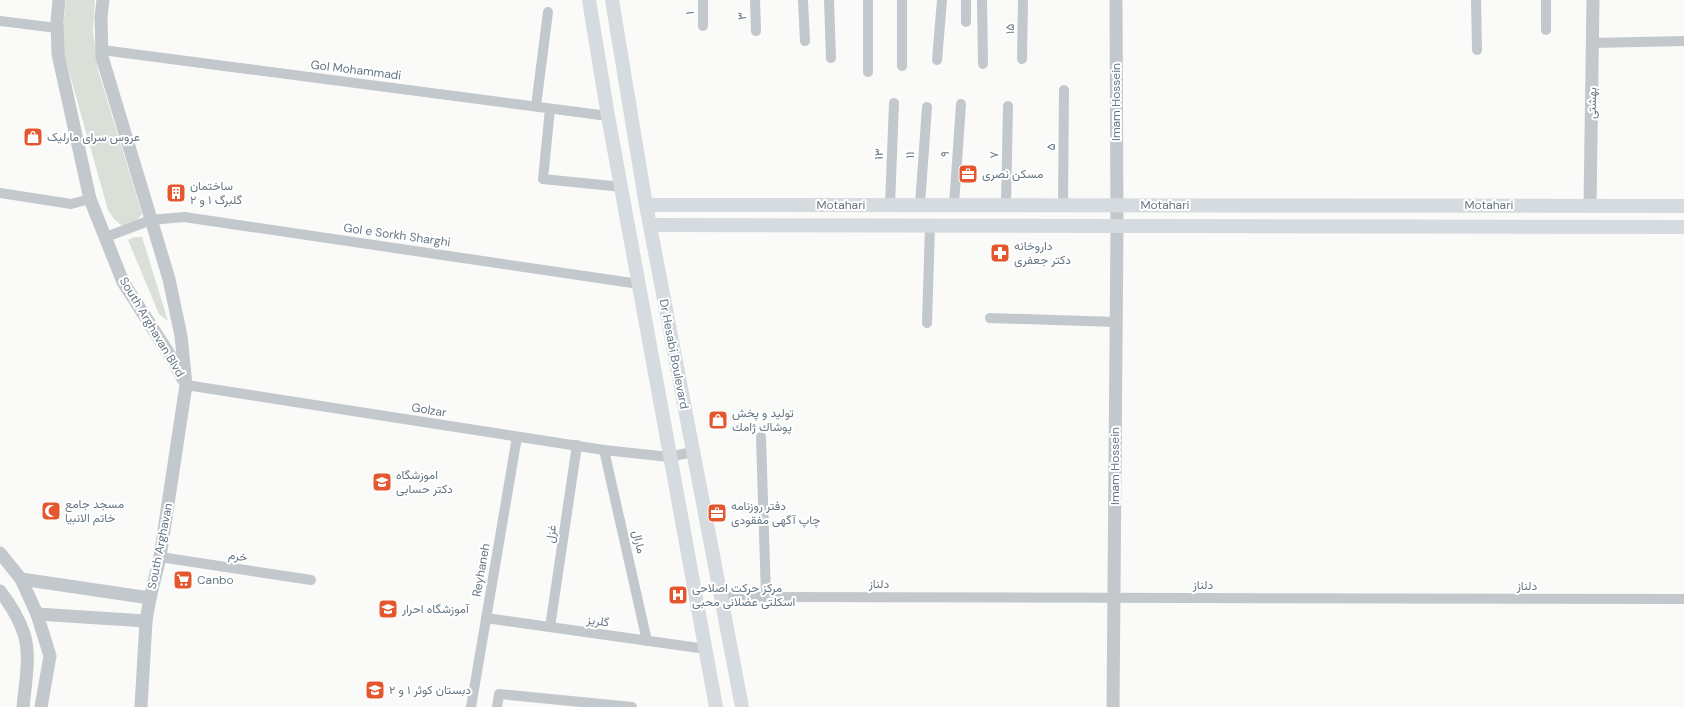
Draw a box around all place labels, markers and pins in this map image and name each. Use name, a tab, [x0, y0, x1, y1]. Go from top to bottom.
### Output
shop icon: عروس سرای مارلیک	[22, 126, 44, 148]
place label: عروس سرای مارلیک	[47, 129, 140, 145]
office icon: مسکن نصری	[957, 163, 979, 185]
place label: مسکن نصری	[982, 166, 1043, 182]
place label: ساختمان گلبرگ ۱ و ۲	[190, 178, 242, 208]
building icon: ساختمان گلبرگ ۱ و ۲	[165, 182, 187, 204]
place label: داروخانه دکتر جعفری	[1014, 238, 1071, 268]
pharmacy icon: داروخانه دکتر جعفری	[989, 242, 1011, 264]
place label: توليد و پخش پوشاك ژامك	[732, 405, 794, 435]
shop icon: توليد و پخش پوشاك ژامك	[707, 409, 729, 431]
place label: اموزشگاه دکتر حسابی	[396, 467, 453, 497]
school or university icon: اموزشگاه دکتر حسابی	[371, 471, 393, 493]
place label: مسجد جامع خاتم الانبیا	[65, 496, 124, 526]
place label: دفتر روزنامه چاپ آگهی مفقودی	[731, 498, 820, 528]
mosque icon: مسجد جامع خاتم الانبیا	[40, 500, 62, 522]
office icon: دفتر روزنامه چاپ آگهی مفقودی	[706, 502, 728, 524]
supermarket icon: Canbo	[172, 569, 194, 591]
place label: Canbo	[197, 572, 234, 588]
place label: مرکز حرکت اصلاحی اسکلتی عضلانی محبی	[692, 580, 795, 610]
hospital icon: مرکز حرکت اصلاحی اسکلتی عضلانی محبی	[667, 584, 689, 606]
school or university icon: آموزشگاه احرار	[377, 598, 399, 620]
place label: آموزشگاه احرار	[401, 601, 470, 617]
school or university icon: دبستان کوثر ۱ و ۲	[364, 679, 386, 701]
place label: دبستان کوثر ۱ و ۲	[389, 682, 471, 698]

